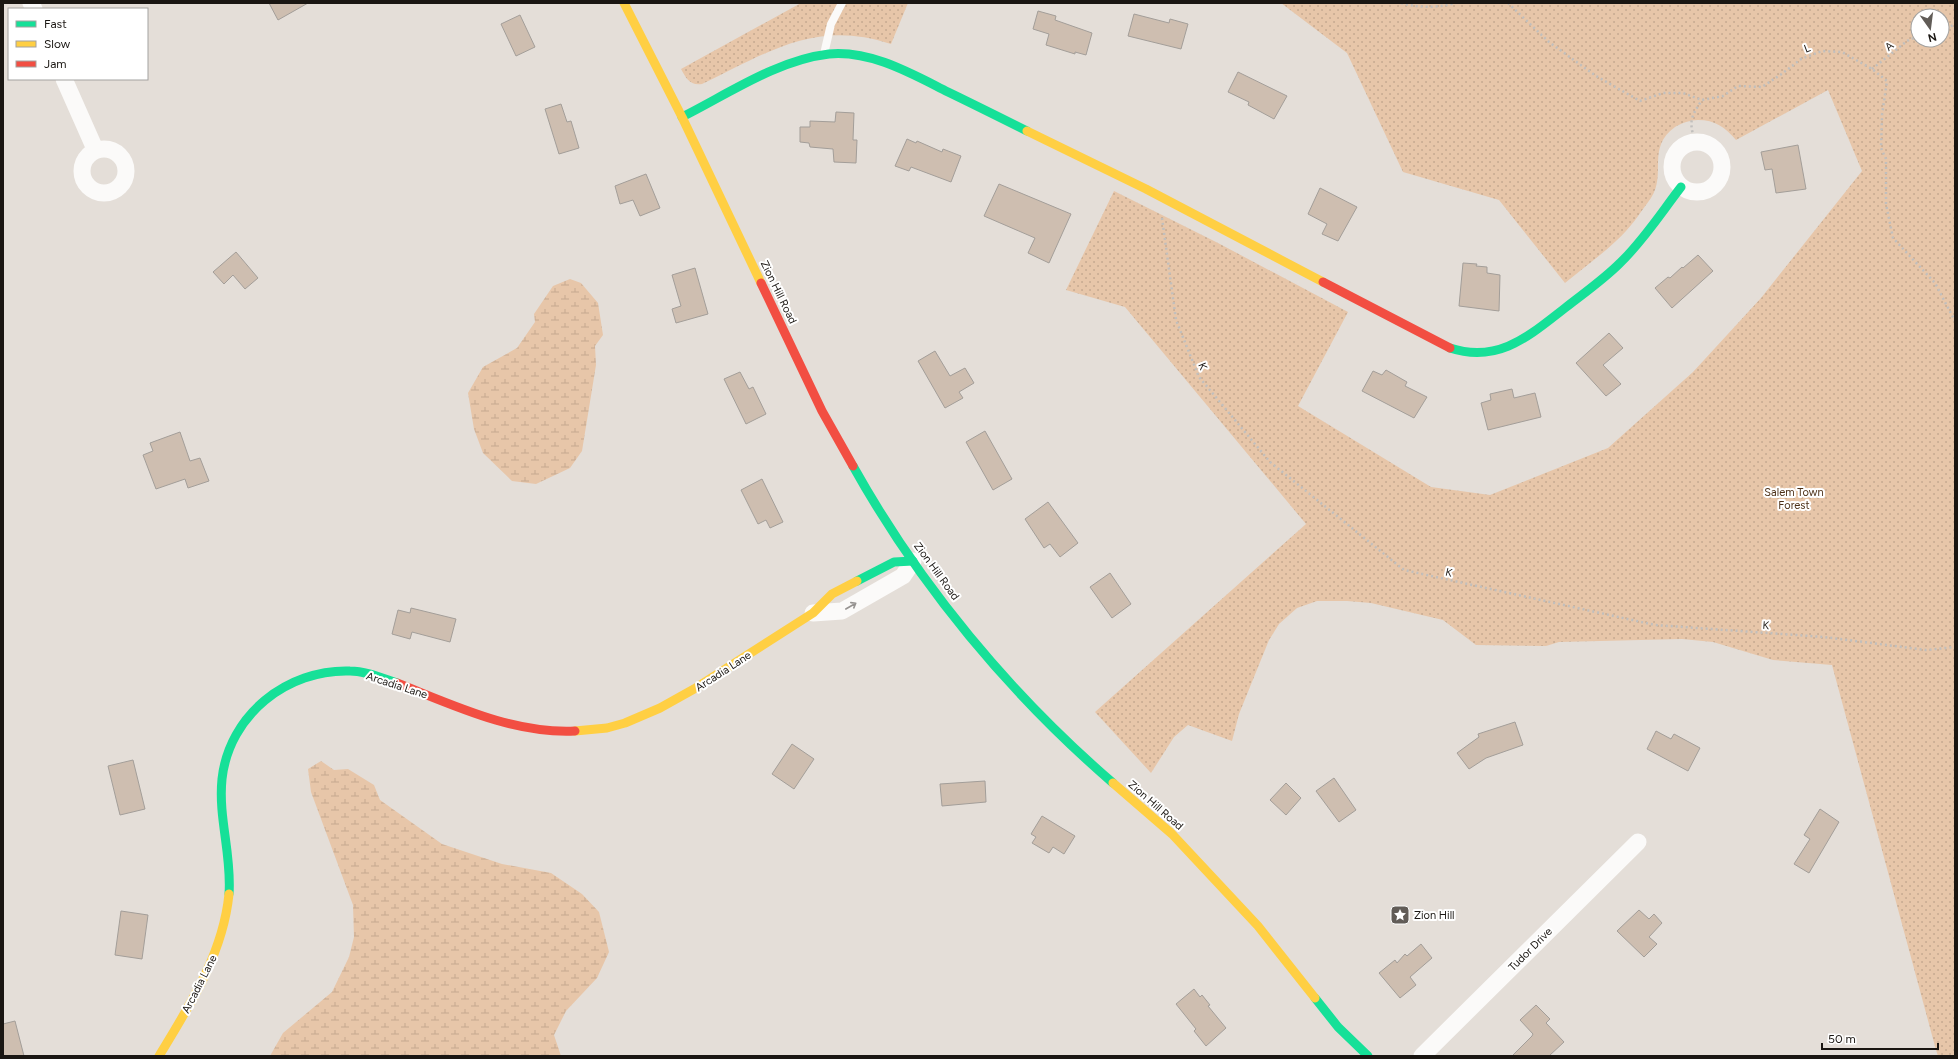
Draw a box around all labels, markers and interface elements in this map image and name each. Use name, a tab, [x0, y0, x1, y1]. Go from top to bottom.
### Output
legend	[8, 8, 148, 80]
north arrow	[1910, 8, 1950, 48]
text: Fast	[44, 17, 67, 31]
text: N	[1927, 30, 1938, 45]
text: Slow	[44, 37, 71, 51]
street label: A	[1882, 39, 1897, 54]
street label: L	[1802, 41, 1812, 56]
text: Jam	[44, 57, 67, 71]
street label: Zion Hill Road	[758, 259, 799, 326]
street label: K	[1195, 361, 1210, 372]
park label: Salem Town Forest	[1764, 486, 1824, 512]
street label: Zion Hill Road	[911, 540, 962, 603]
street label: K	[1444, 565, 1454, 580]
one-way arrow	[845, 602, 857, 610]
street label: K	[1762, 619, 1770, 632]
street label: Arcadia Lane	[693, 649, 753, 694]
street label: Arcadia Lane	[365, 669, 429, 701]
street label: Zion Hill Road	[1126, 778, 1186, 833]
place icon: Zion Hill	[1389, 904, 1411, 926]
place label: Zion Hill	[1414, 909, 1455, 922]
street label: Tudor Drive	[1506, 925, 1555, 974]
street label: Arcadia Lane	[179, 953, 220, 1015]
scale bar	[1822, 1025, 1938, 1051]
text: 50 m	[1828, 1032, 1856, 1046]

